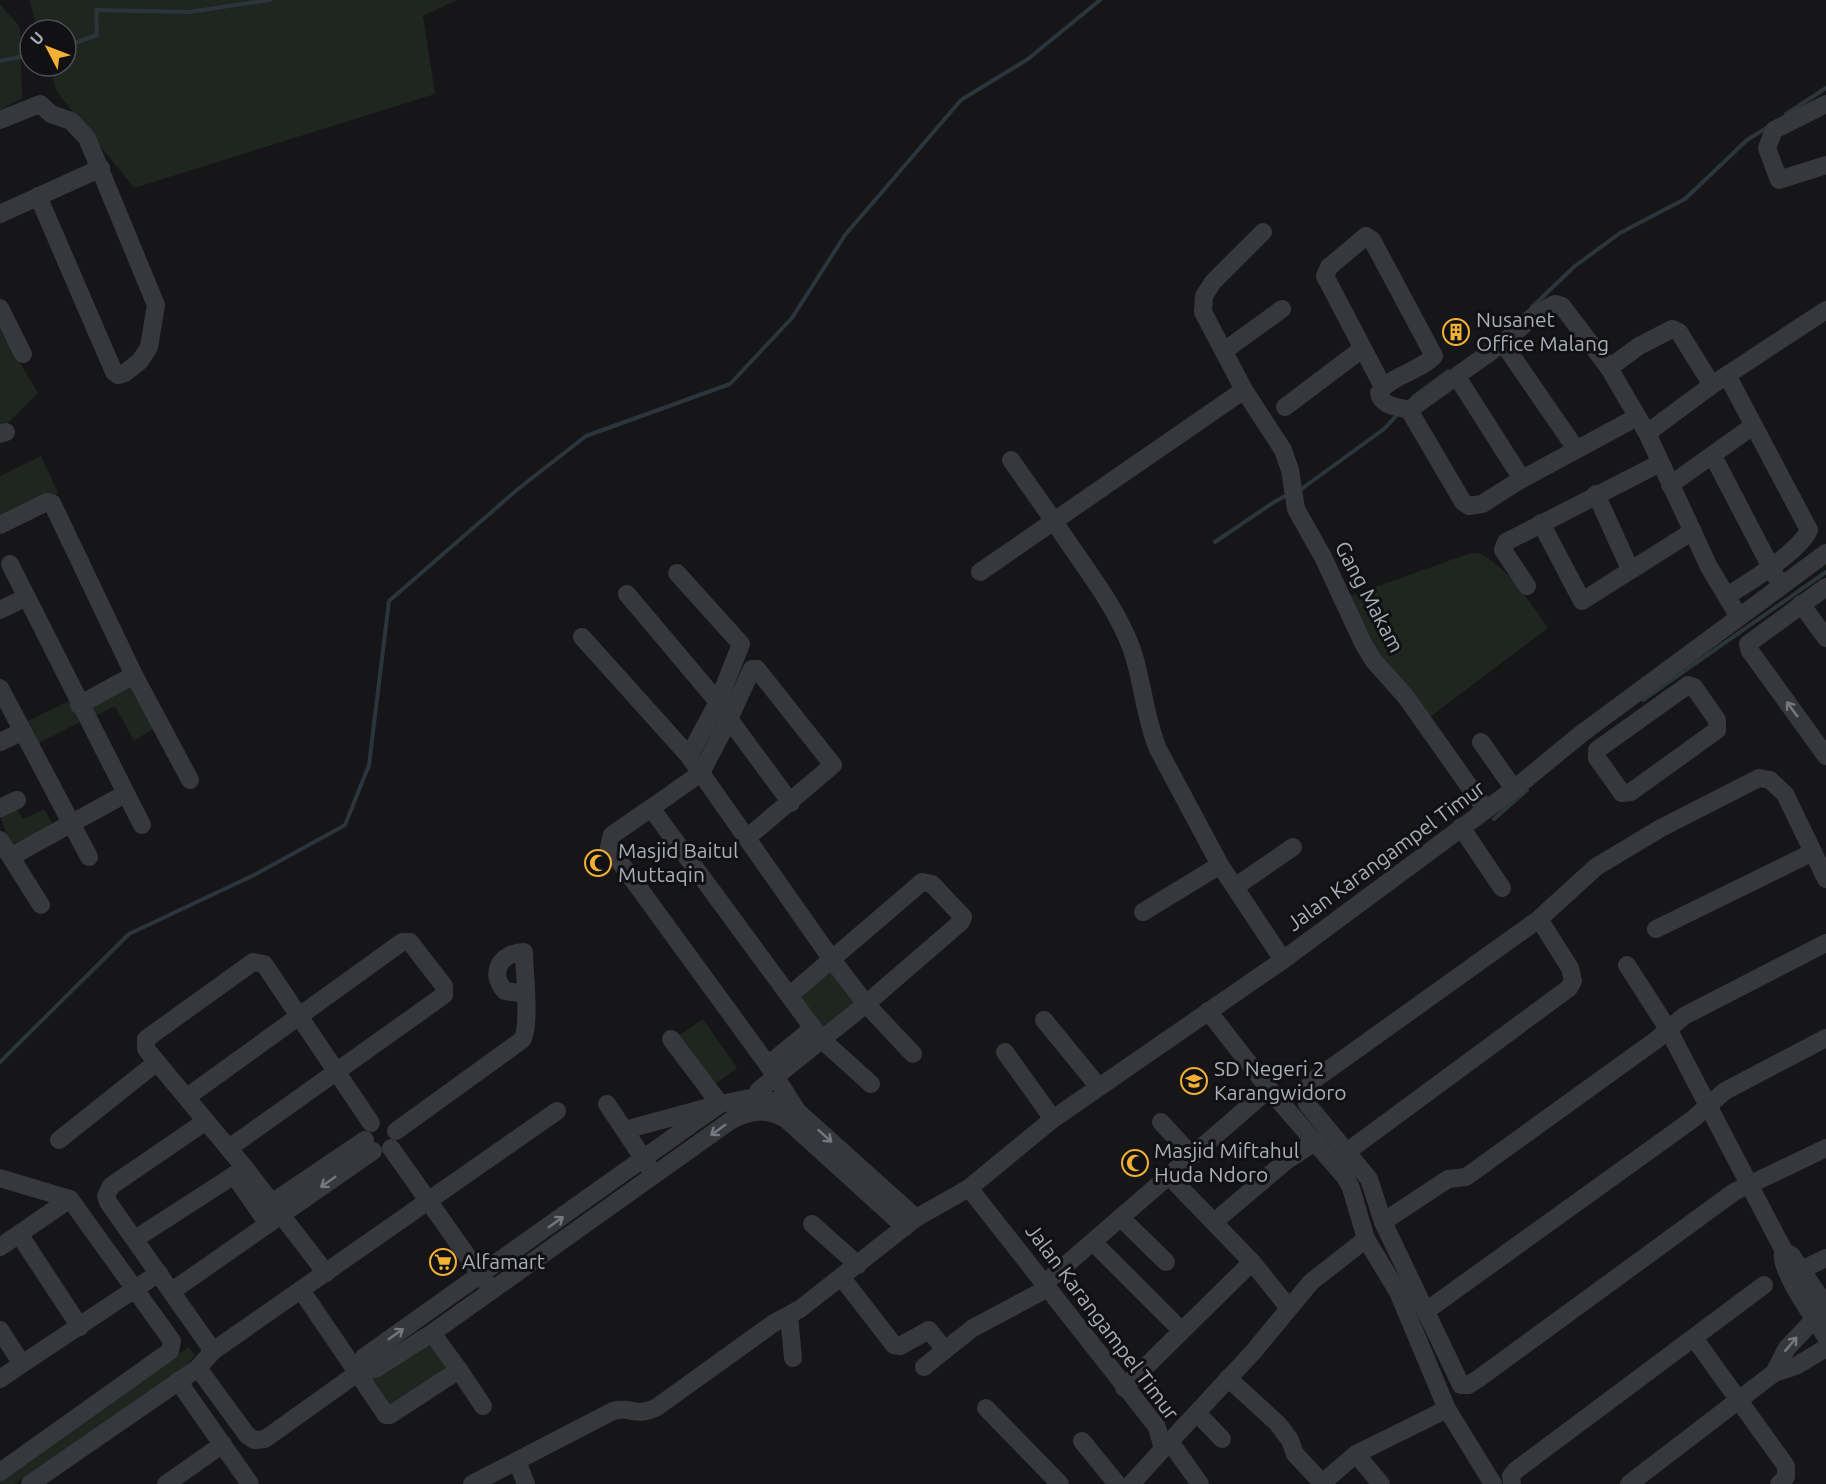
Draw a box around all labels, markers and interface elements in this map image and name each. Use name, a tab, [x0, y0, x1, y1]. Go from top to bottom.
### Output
north arrow	[18, 18, 78, 78]
text: U	[26, 28, 47, 48]
place label: Nusanet Office Malang	[1476, 307, 1609, 355]
building icon: Nusanet Office Malang	[1441, 317, 1471, 347]
street label: Gang Makam	[1331, 537, 1409, 656]
one-way arrow	[1786, 702, 1798, 718]
street label: Jalan Karangampel Timur	[1282, 775, 1489, 935]
place label: Masjid Baitul Muttaqin	[618, 838, 738, 886]
mosque icon: Masjid Baitul Muttaqin	[583, 848, 613, 878]
place label: SD Negeri 2 Karangwidoro	[1214, 1056, 1347, 1104]
school or university icon: SD Negeri 2 Karangwidoro	[1179, 1066, 1209, 1096]
one-way arrow	[710, 1124, 726, 1137]
one-way arrow	[817, 1129, 832, 1143]
place label: Masjid Miftahul Huda Ndoro	[1154, 1138, 1299, 1186]
mosque icon: Masjid Miftahul Huda Ndoro	[1120, 1148, 1150, 1178]
one-way arrow	[320, 1176, 336, 1188]
one-way arrow	[547, 1216, 564, 1228]
street label: Jalan Karangampel Timur	[1021, 1219, 1184, 1424]
supermarket icon: Alfamart	[428, 1247, 458, 1277]
place label: Alfamart	[462, 1249, 545, 1273]
one-way arrow	[388, 1328, 404, 1340]
one-way arrow	[1785, 1336, 1798, 1352]

